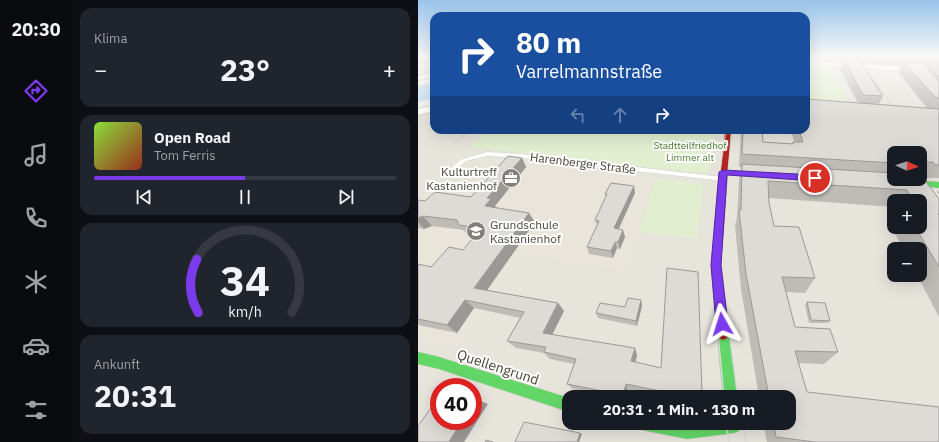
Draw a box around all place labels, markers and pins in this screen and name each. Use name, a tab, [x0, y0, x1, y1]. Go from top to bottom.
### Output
pin	[798, 161, 832, 195]
place label: Kulturtreff Kastanienhof	[426, 164, 497, 193]
office icon: Kulturtreff Kastanienhof	[500, 167, 522, 189]
place label: Grundschule Kastanienhof	[490, 217, 561, 246]
school or university icon: Grundschule Kastanienhof	[465, 220, 487, 242]

